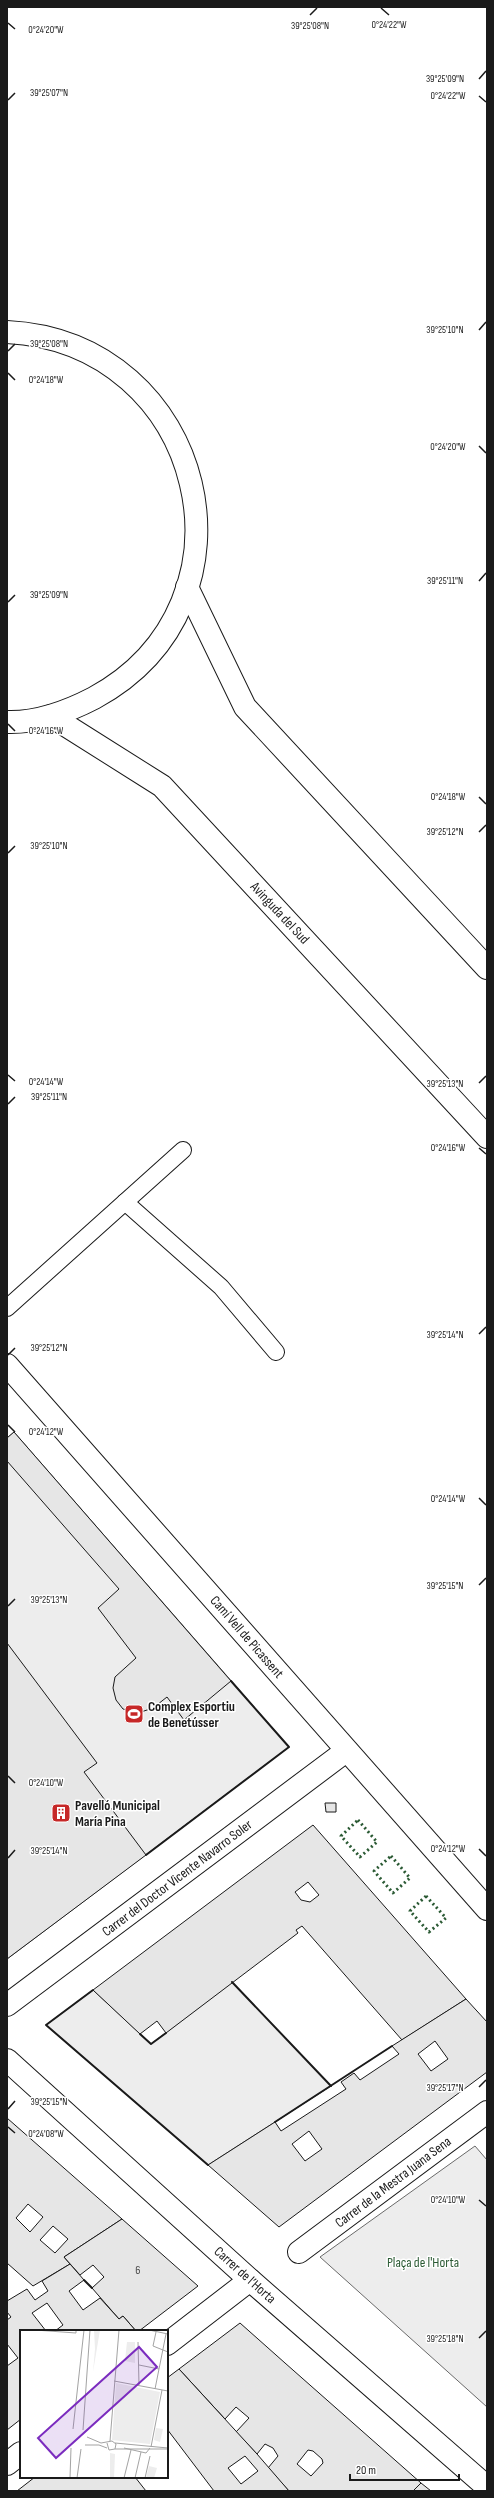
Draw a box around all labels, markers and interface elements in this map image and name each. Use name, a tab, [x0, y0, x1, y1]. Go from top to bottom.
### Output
text: 0°24'22"W	[372, 19, 407, 31]
text: 39°25'08"N	[291, 20, 329, 32]
text: 0°24'20"W	[28, 24, 64, 36]
text: 39°25'09"N	[426, 73, 464, 85]
text: 39°25'07"N	[30, 87, 68, 99]
text: 0°24'22"W	[431, 90, 466, 102]
text: 39°25'10"N	[426, 324, 464, 336]
text: 39°25'08"N	[30, 338, 68, 350]
text: 0°24'18"W	[29, 374, 64, 386]
text: 0°24'20"W	[430, 441, 466, 453]
text: 39°25'11"N	[427, 575, 463, 587]
text: 39°25'09"N	[30, 589, 68, 601]
text: 0°24'16"W	[29, 725, 64, 737]
text: 0°24'18"W	[431, 791, 466, 803]
text: 39°25'12"N	[426, 826, 464, 838]
text: 39°25'10"N	[30, 840, 68, 852]
street label: Avinguda del Sud	[246, 878, 313, 948]
text: 0°24'14"W	[29, 1076, 64, 1088]
text: 39°25'13"N	[427, 1078, 463, 1090]
text: 39°25'11"N	[31, 1091, 67, 1103]
text: 0°24'16"W	[431, 1142, 466, 1154]
text: 39°25'14"N	[427, 1329, 464, 1341]
text: 39°25'12"N	[30, 1342, 68, 1354]
text: 0°24'12"W	[29, 1426, 64, 1438]
text: 0°24'14"W	[431, 1493, 466, 1505]
text: 39°25'15"N	[427, 1580, 463, 1592]
street label: Camí Vell de Picassent	[207, 1592, 287, 1682]
text: 39°25'13"N	[31, 1594, 67, 1606]
place label: Complex Esportiu de Benetússer	[148, 1698, 235, 1731]
sports icon: Complex Esportiu de Benetússer	[123, 1703, 145, 1725]
text: 0°24'10"W	[29, 1777, 64, 1789]
place label: Pavelló Municipal María Pina	[75, 1797, 160, 1830]
building icon: Pavelló Municipal María Pina	[50, 1802, 72, 1824]
street label: Carrer del Doctor Vicente Navarro Soler	[99, 1816, 255, 1940]
text: 0°24'12"W	[431, 1843, 466, 1855]
text: 39°25'14"N	[31, 1845, 68, 1857]
text: 39°25'17"N	[426, 2082, 464, 2094]
text: 39°25'15"N	[31, 2096, 67, 2108]
text: 0°24'08"W	[28, 2128, 64, 2140]
street label: Carrer de la Mestra Juana Sena	[332, 2133, 454, 2231]
text: 0°24'10"W	[431, 2194, 466, 2206]
street label: Carrer de l’Horta	[211, 2243, 279, 2307]
park label: Plaça de l'Horta	[387, 2254, 459, 2271]
house number: 6	[135, 2263, 141, 2278]
inset map	[20, 2330, 168, 2478]
text: 39°25'18"N	[426, 2333, 464, 2345]
scale bar	[350, 2456, 459, 2482]
text: 20 m	[356, 2463, 376, 2478]

